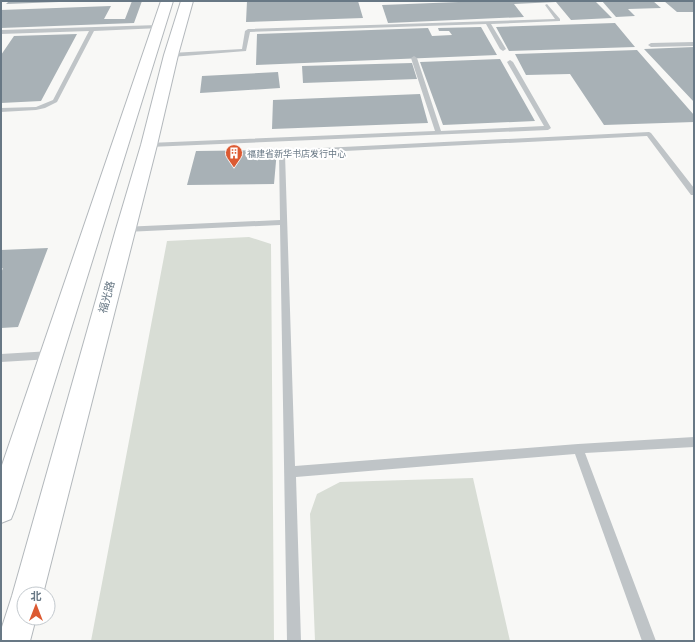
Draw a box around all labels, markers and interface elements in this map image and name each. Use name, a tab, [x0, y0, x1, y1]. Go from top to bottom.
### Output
building icon: 福建省新华书店发行中心	[224, 143, 244, 168]
place label: 福建省新华书店发行中心	[247, 147, 346, 160]
street label: 福光路	[94, 279, 118, 315]
north arrow	[16, 586, 56, 626]
text: 北	[31, 588, 42, 603]

